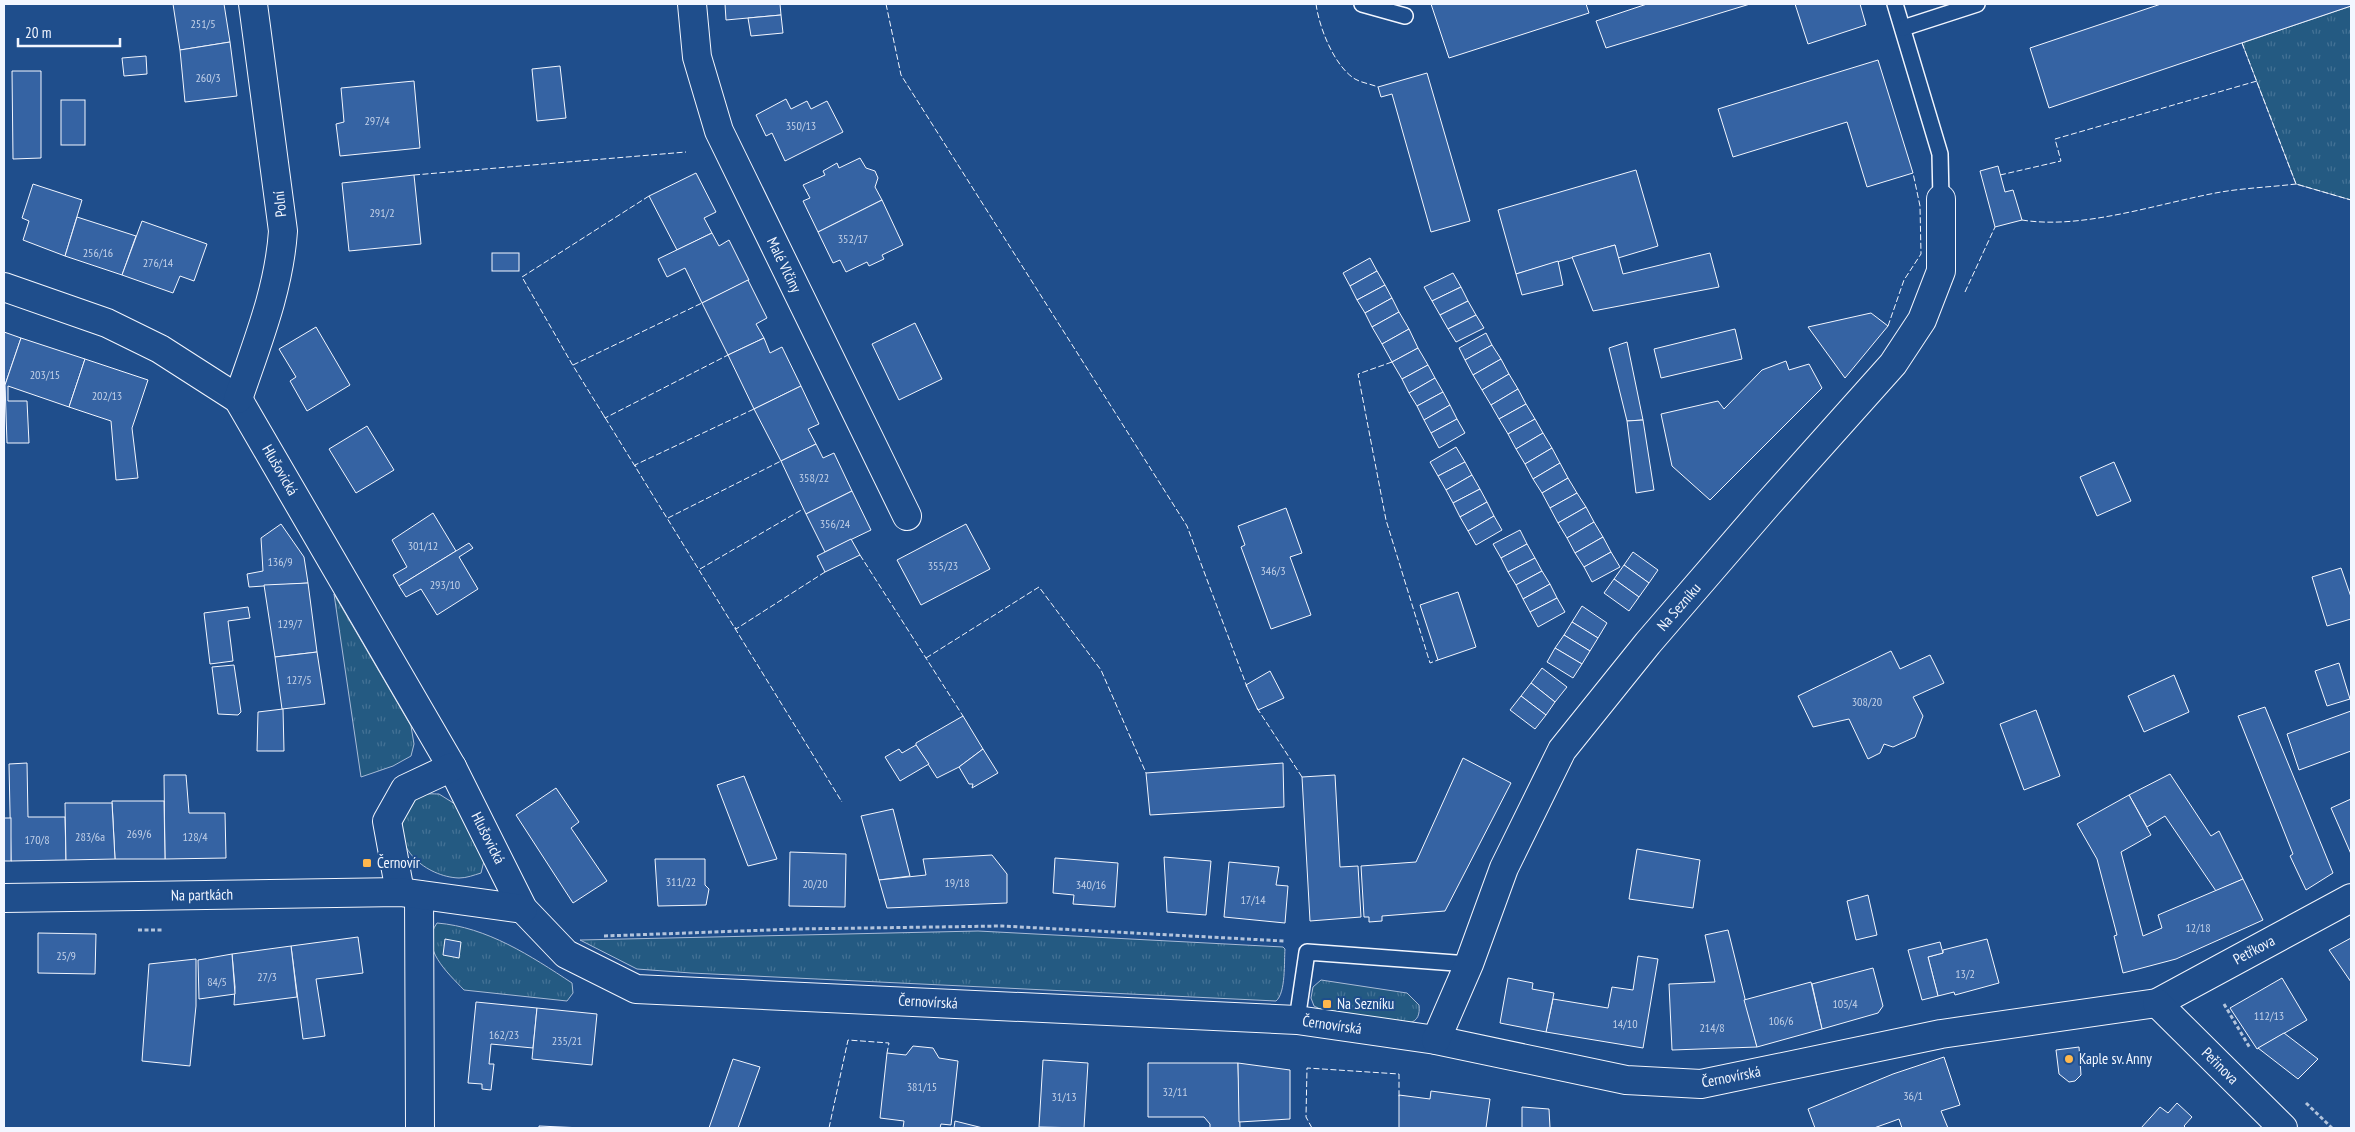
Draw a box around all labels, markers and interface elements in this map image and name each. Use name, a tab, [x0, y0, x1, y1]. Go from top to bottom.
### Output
scale bar	[18, 15, 120, 47]
house number: 251/5	[190, 16, 216, 31]
text: 20 m	[25, 23, 51, 42]
house number: 260/3	[195, 70, 221, 85]
house number: 297/4	[364, 113, 390, 128]
house number: 350/13	[786, 118, 816, 133]
street label: Polní	[269, 189, 290, 218]
house number: 291/2	[369, 205, 395, 220]
house number: 352/17	[838, 231, 868, 246]
street label: Malé Vlčiny	[763, 234, 806, 296]
house number: 256/16	[83, 245, 113, 260]
house number: 276/14	[143, 255, 174, 270]
house number: 203/15	[30, 367, 60, 382]
house number: 202/13	[92, 388, 122, 403]
street label: Hlušovická	[258, 441, 303, 499]
house number: 358/22	[799, 470, 829, 485]
house number: 356/24	[820, 516, 851, 531]
house number: 301/12	[408, 538, 438, 553]
house number: 136/9	[267, 554, 293, 569]
house number: 355/23	[928, 558, 958, 573]
house number: 346/3	[1260, 563, 1286, 578]
house number: 293/10	[430, 577, 460, 592]
street label: Na Sezníku	[1653, 579, 1705, 635]
house number: 129/7	[277, 616, 303, 631]
house number: 127/5	[286, 672, 312, 687]
house number: 308/20	[1852, 694, 1882, 709]
street label: Hlušovická	[467, 809, 510, 867]
house number: 269/6	[126, 826, 152, 841]
house number: 283/6a	[75, 829, 105, 844]
house number: 128/4	[182, 829, 208, 844]
house number: 170/8	[24, 832, 50, 847]
place label: Černovír	[377, 853, 421, 872]
marker: Černovír	[361, 857, 373, 869]
house number: 311/22	[666, 874, 696, 889]
house number: 19/18	[944, 875, 970, 890]
house number: 20/20	[802, 876, 828, 891]
house number: 340/16	[1076, 877, 1106, 892]
street label: Na partkách	[171, 884, 233, 905]
house number: 17/14	[1240, 892, 1266, 907]
house number: 12/18	[2185, 920, 2211, 935]
street label: Petřkova	[2230, 931, 2278, 968]
house number: 25/9	[56, 948, 76, 963]
house number: 13/2	[1955, 966, 1975, 981]
house number: 27/3	[257, 969, 277, 984]
house number: 84/5	[207, 974, 227, 989]
street label: Černovírská	[898, 990, 958, 1013]
place label: Na Sezníku	[1337, 994, 1394, 1013]
house number: 105/4	[1832, 996, 1858, 1011]
marker: Na Sezníku	[1321, 998, 1333, 1010]
house number: 112/13	[2254, 1008, 2284, 1023]
street label: Černovírská	[1301, 1011, 1363, 1038]
house number: 106/6	[1768, 1013, 1794, 1028]
house number: 14/10	[1612, 1016, 1638, 1031]
house number: 214/8	[1699, 1020, 1725, 1035]
house number: 162/23	[489, 1027, 519, 1042]
house number: 235/21	[552, 1033, 582, 1048]
street label: Peřinova	[2198, 1043, 2243, 1088]
place label: Kaple sv. Anny	[2079, 1049, 2152, 1068]
marker: Kaple sv. Anny	[2063, 1053, 2075, 1065]
street label: Černovírská	[1700, 1061, 1762, 1092]
house number: 381/15	[907, 1079, 937, 1094]
house number: 32/11	[1162, 1084, 1188, 1099]
house number: 36/1	[1903, 1088, 1923, 1103]
house number: 31/13	[1051, 1089, 1077, 1104]

